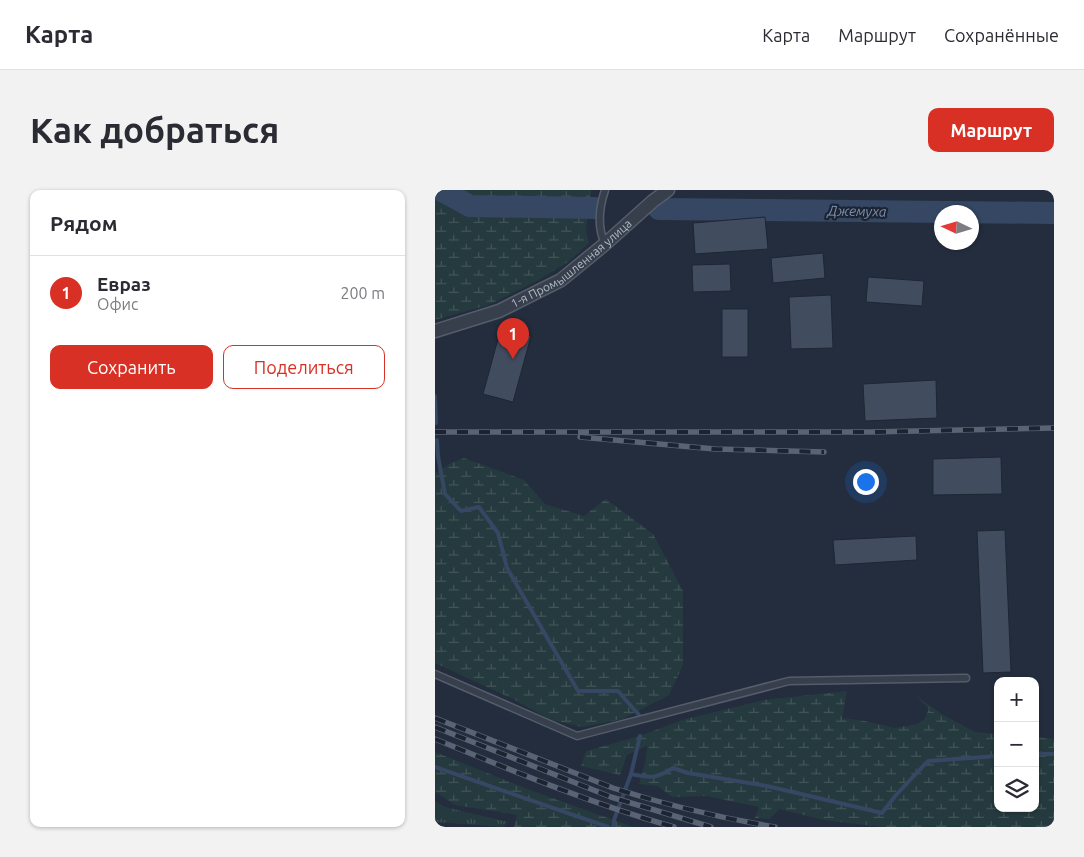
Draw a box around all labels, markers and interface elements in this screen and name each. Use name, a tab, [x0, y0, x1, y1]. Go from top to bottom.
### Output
text: Карта	[25, 21, 93, 48]
text: Карта	[762, 25, 810, 45]
text: Маршрут	[838, 25, 916, 45]
text: Сохранённые	[944, 25, 1059, 45]
button: Маршрут	[928, 108, 1054, 152]
text: Как добраться	[30, 110, 279, 150]
water label: Джемуха	[826, 202, 887, 220]
north arrow	[934, 205, 979, 250]
text: Рядом	[50, 211, 118, 235]
street label: 1-я Промышленная улица	[509, 217, 634, 310]
text: Евраз	[97, 273, 151, 295]
text: 1	[61, 284, 71, 302]
text: 200 m	[340, 284, 385, 302]
text: Офис	[97, 295, 138, 313]
pin: 1	[497, 318, 529, 359]
button: Сохранить	[50, 345, 213, 389]
button: Поделиться	[223, 345, 385, 389]
your location	[853, 469, 879, 495]
map controls	[994, 677, 1039, 812]
button: +	[994, 677, 1039, 722]
button: −	[994, 722, 1039, 767]
button: layers	[994, 767, 1039, 812]

